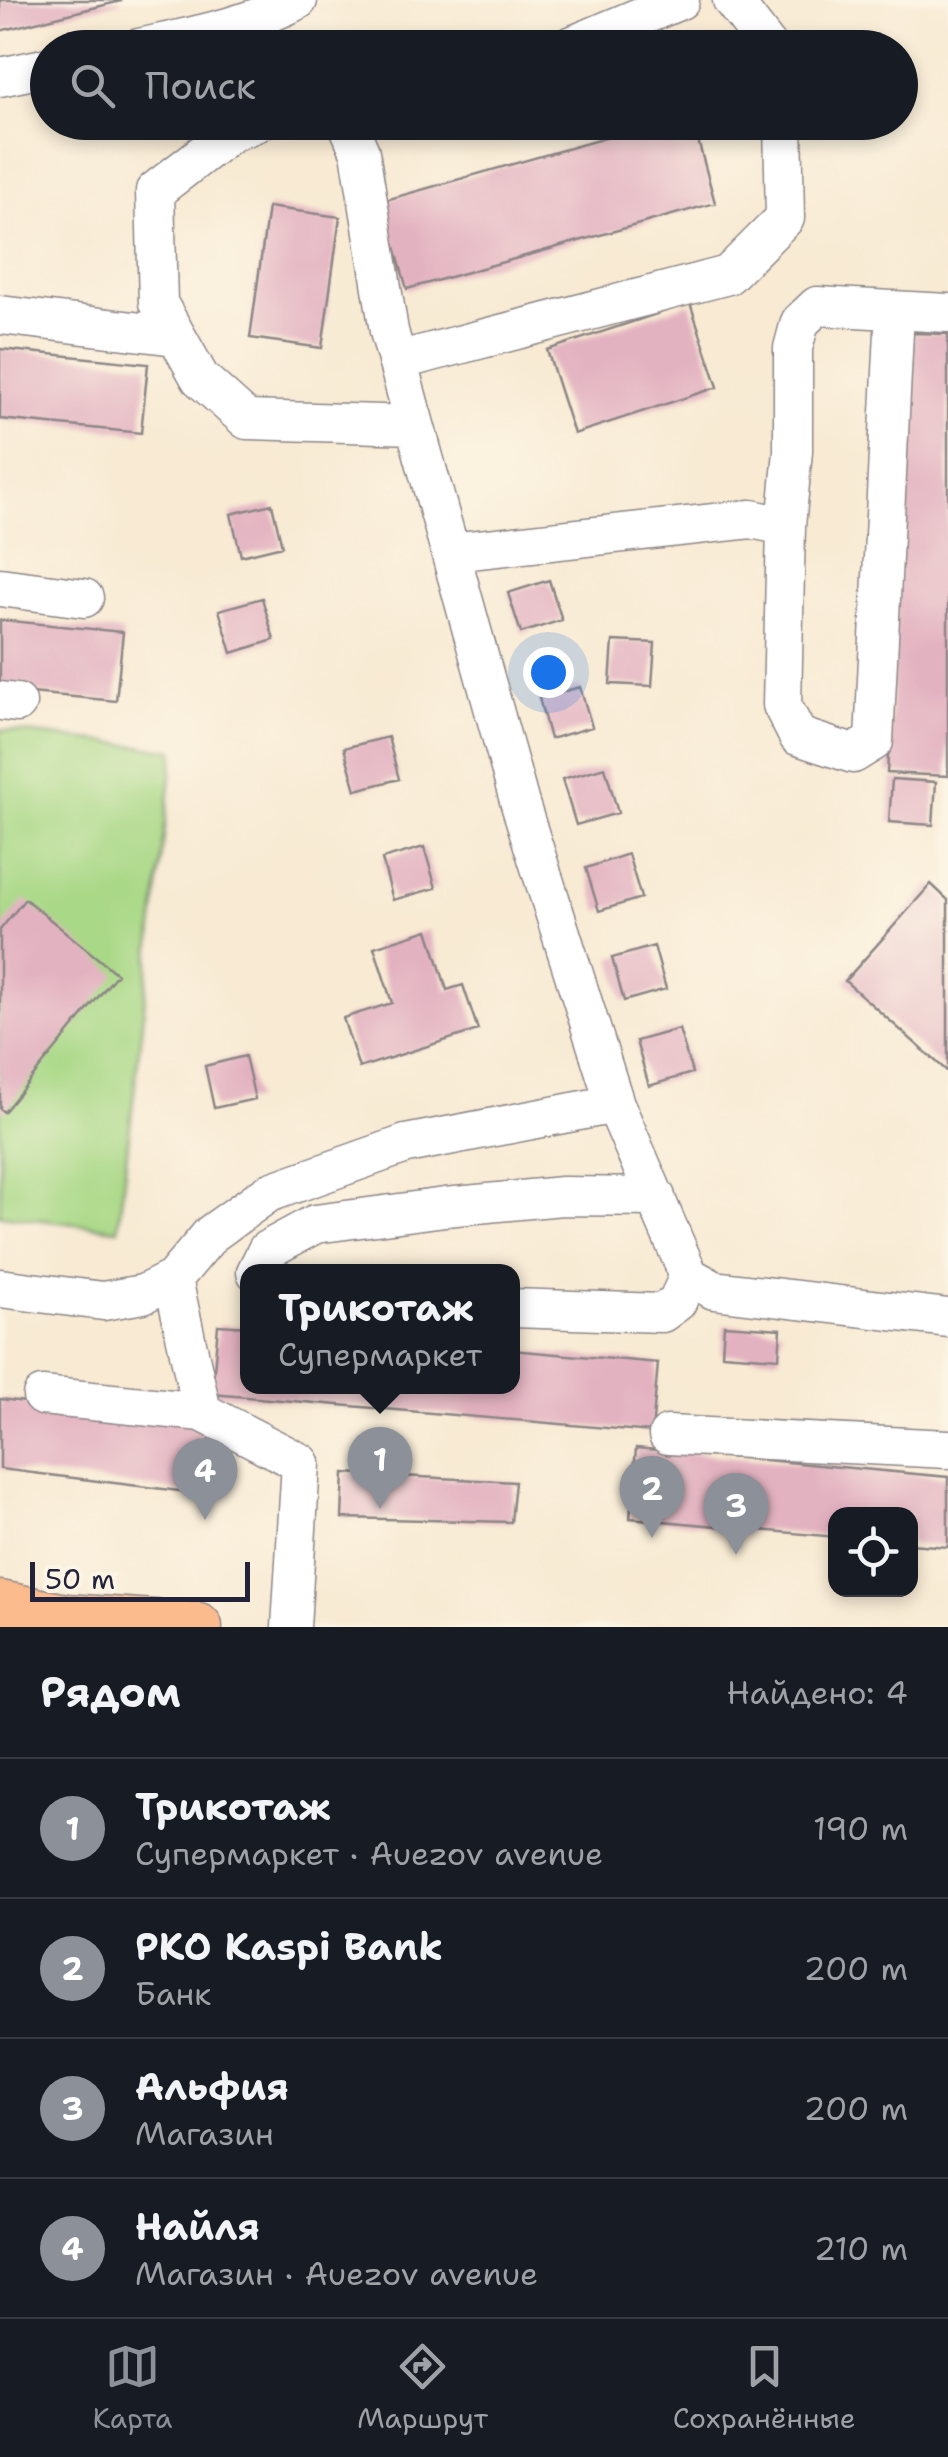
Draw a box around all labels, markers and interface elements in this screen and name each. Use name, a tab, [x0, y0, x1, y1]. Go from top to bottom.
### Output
search box	[30, 30, 918, 140]
icon: search	[65, 58, 120, 113]
text: Поиск	[145, 60, 256, 111]
your location	[523, 647, 574, 698]
popup	[240, 1264, 520, 1394]
text: Трикотаж	[278, 1282, 473, 1333]
text: Супермаркет	[278, 1333, 482, 1376]
pin: 1	[348, 1426, 412, 1509]
pin: 4	[172, 1438, 238, 1520]
pin: 2	[620, 1456, 684, 1538]
pin: 3	[704, 1472, 768, 1555]
map controls	[828, 1507, 918, 1597]
button: locate	[828, 1507, 918, 1597]
scale bar	[30, 1557, 250, 1602]
text: 50 m	[45, 1560, 115, 1598]
text: Рядом	[40, 1664, 181, 1720]
text: Найдено: 4	[727, 1671, 908, 1714]
text: Трикотаж	[135, 1781, 330, 1832]
text: 1	[65, 1807, 80, 1850]
text: 190 m	[813, 1807, 908, 1850]
text: Супермаркет · Auezov avenue	[135, 1832, 603, 1875]
text: РКО Kaspi Bank	[135, 1921, 443, 1972]
text: 2	[61, 1947, 84, 1990]
text: 200 m	[804, 1947, 908, 1990]
text: Банк	[135, 1972, 211, 2015]
text: Альфия	[135, 2061, 289, 2112]
text: 3	[61, 2087, 84, 2130]
text: 200 m	[804, 2087, 908, 2130]
text: Магазин	[135, 2112, 274, 2155]
text: Найля	[135, 2201, 260, 2252]
text: 4	[61, 2227, 84, 2270]
text: 210 m	[814, 2227, 908, 2270]
text: Магазин · Auezov avenue	[135, 2252, 538, 2295]
tab: Карта	[92, 2339, 173, 2437]
tab: Маршрут	[357, 2339, 488, 2437]
tab: Сохранённые	[673, 2339, 856, 2437]

